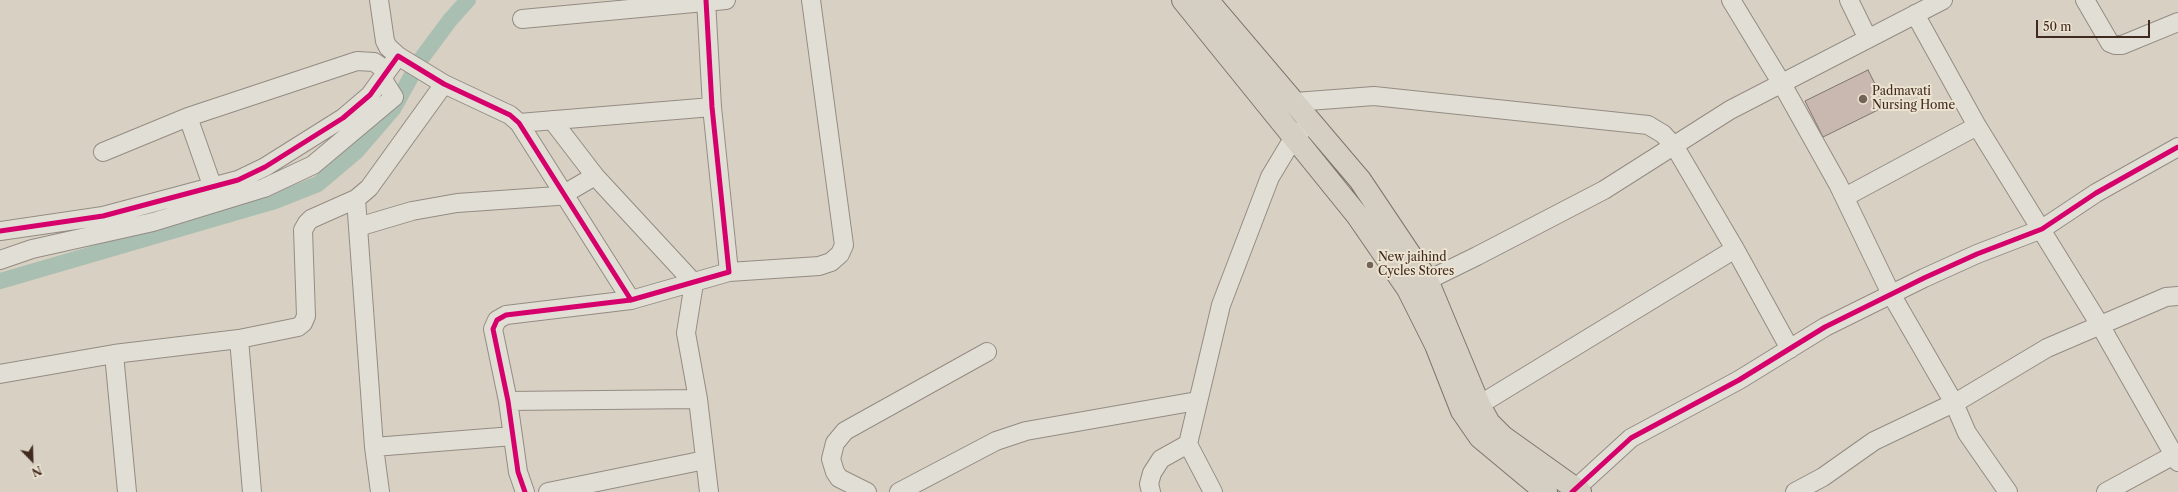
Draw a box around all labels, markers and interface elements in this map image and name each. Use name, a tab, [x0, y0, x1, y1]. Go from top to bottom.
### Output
scale bar	[2038, 12, 2152, 38]
text: 50 m	[2043, 19, 2072, 34]
place label: Padmavati Nursing Home	[1872, 85, 1955, 113]
marker: Padmavati Nursing Home	[1857, 93, 1869, 105]
place label: New jaihind Cycles Stores	[1378, 251, 1454, 279]
marker: New jaihind Cycles Stores	[1365, 260, 1375, 270]
north arrow	[12, 440, 52, 480]
text: N	[30, 463, 44, 479]

